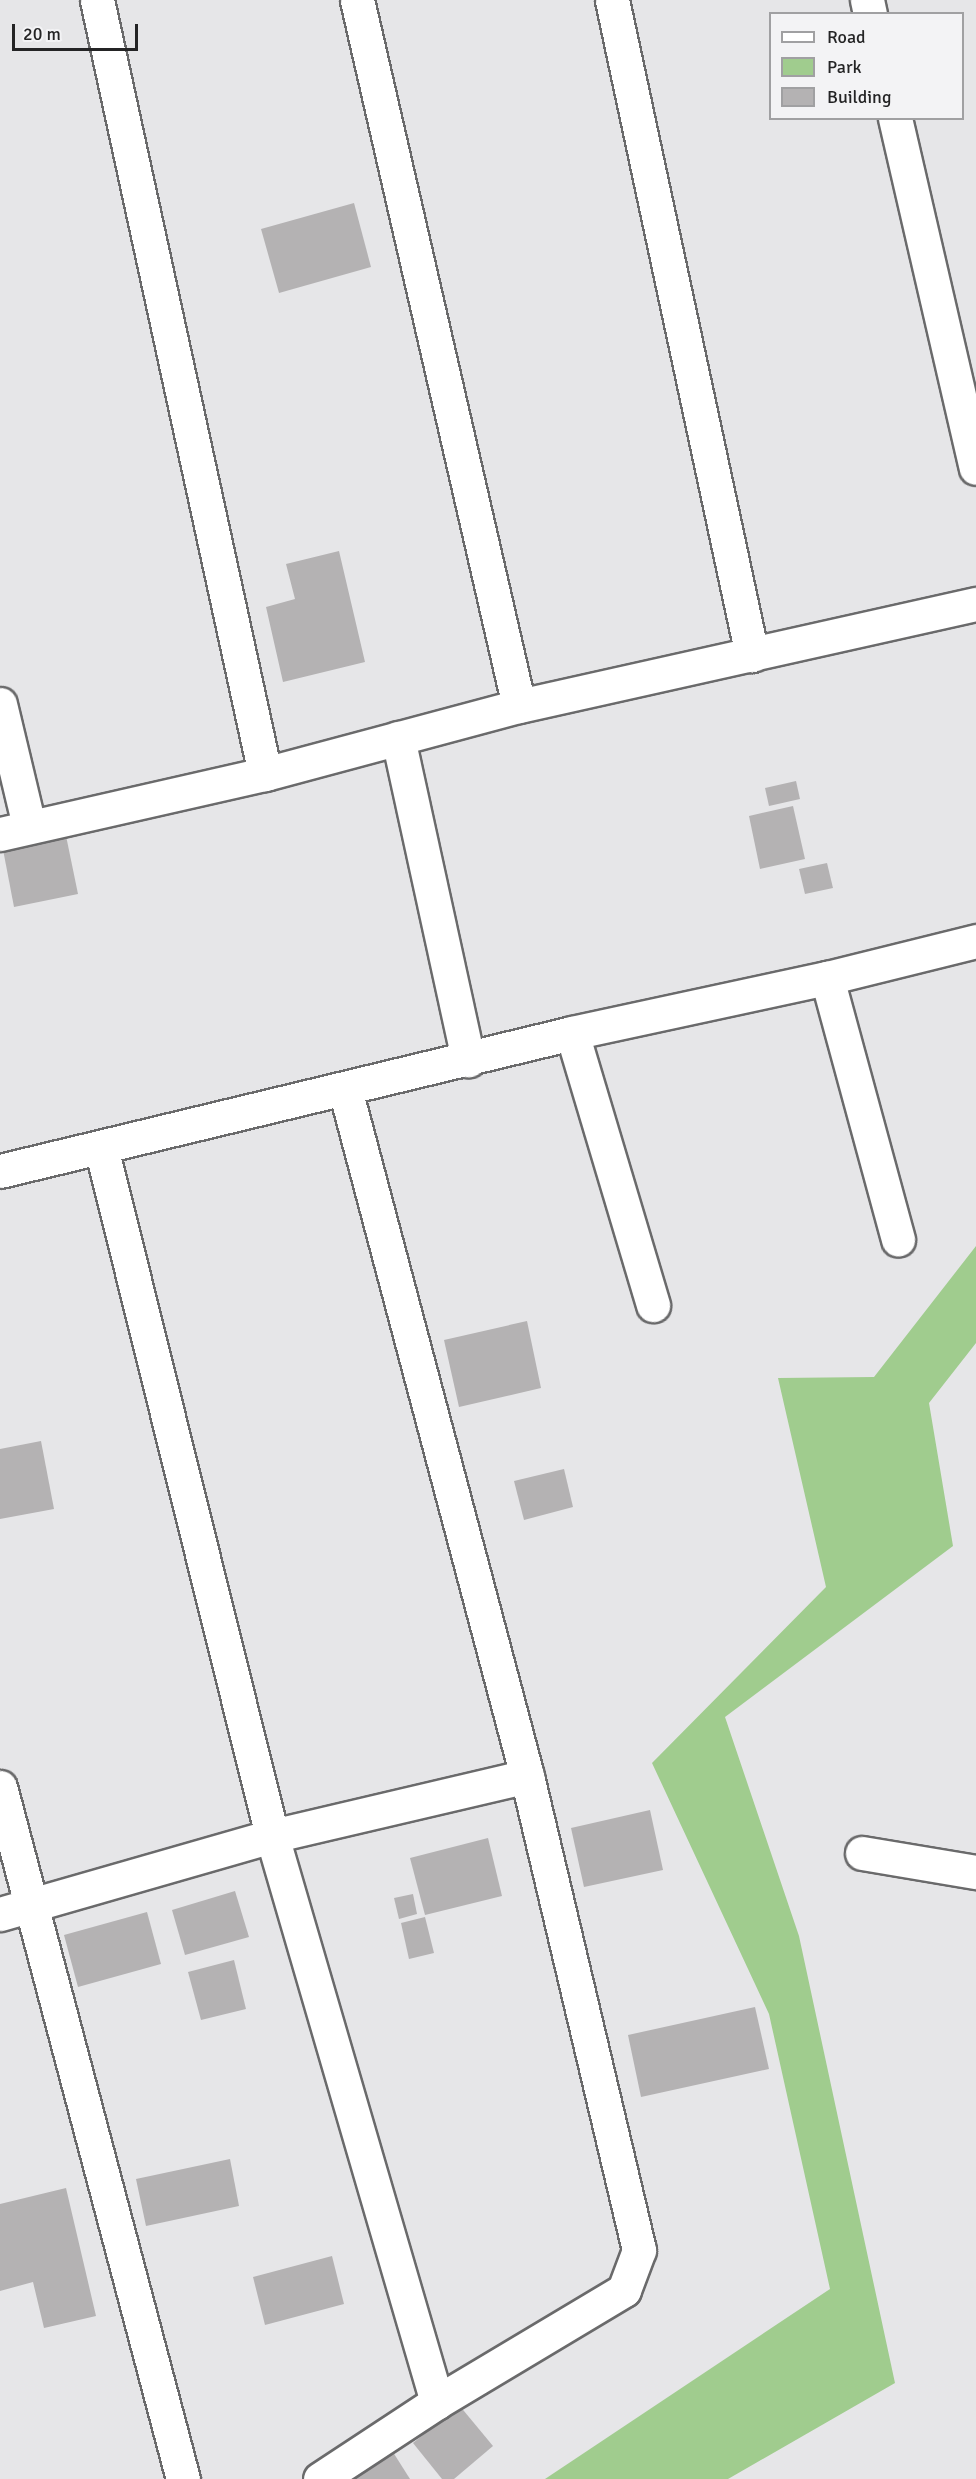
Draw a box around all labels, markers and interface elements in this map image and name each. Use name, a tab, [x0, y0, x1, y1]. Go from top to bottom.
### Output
scale bar	[15, 12, 141, 50]
legend	[769, 12, 964, 120]
text: 20 m	[23, 23, 61, 45]
text: Road	[827, 26, 866, 48]
text: Park	[827, 56, 862, 78]
text: Building	[827, 86, 891, 108]

